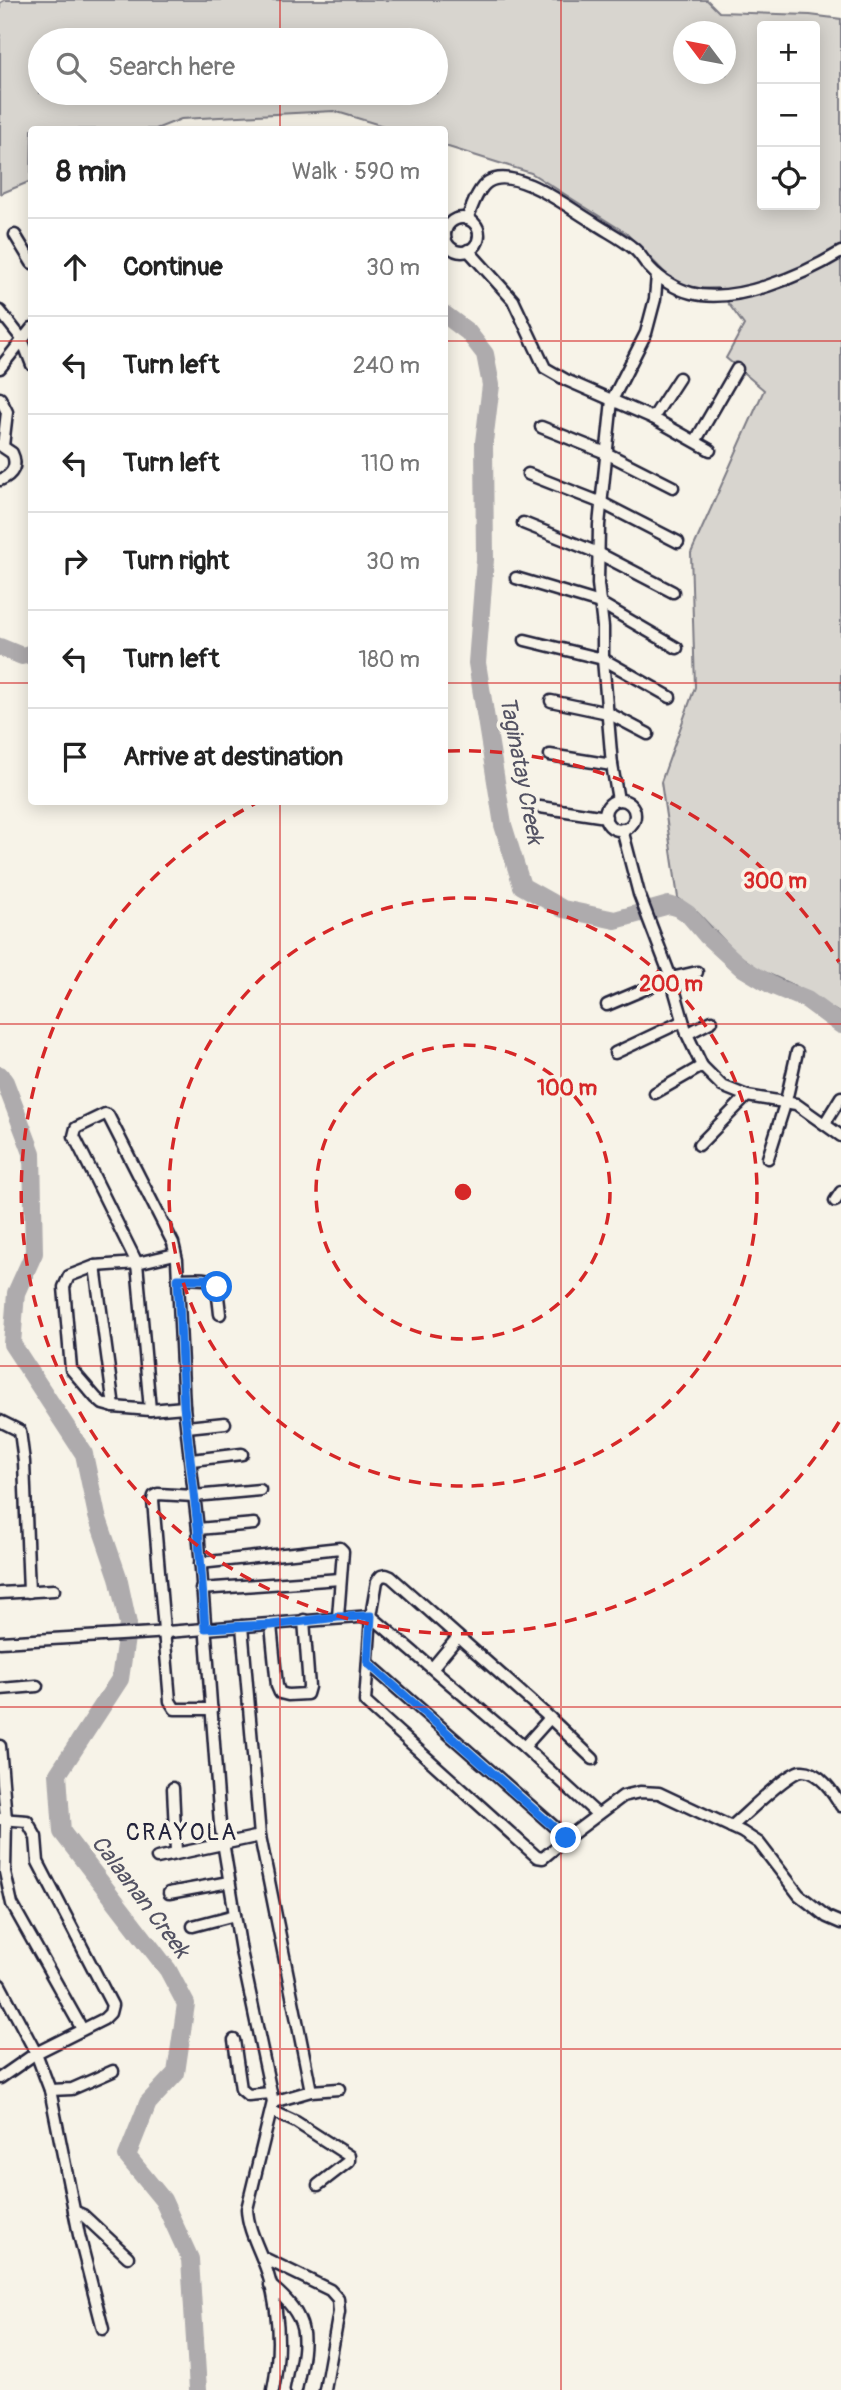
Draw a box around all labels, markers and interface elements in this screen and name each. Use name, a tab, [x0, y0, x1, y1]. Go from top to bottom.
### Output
north arrow	[673, 21, 736, 84]
map controls	[757, 21, 820, 210]
button: +	[757, 21, 820, 84]
search box	[28, 28, 448, 105]
icon: search	[52, 48, 90, 86]
text: Search here	[108, 51, 235, 83]
button: −	[757, 84, 820, 147]
button: locate	[757, 147, 820, 210]
text: 8 min	[56, 153, 126, 190]
text: Walk · 590 m	[292, 157, 420, 186]
icon: ahead	[56, 248, 94, 286]
text: Continue	[123, 251, 223, 283]
text: 30 m	[366, 253, 420, 282]
icon: left	[56, 346, 94, 384]
text: Turn left	[123, 349, 219, 381]
text: 240 m	[353, 351, 420, 380]
icon: left	[56, 444, 94, 482]
text: Turn left	[123, 447, 219, 479]
text: 110 m	[361, 449, 420, 478]
icon: right	[56, 542, 94, 580]
text: Turn right	[123, 545, 229, 577]
text: 30 m	[366, 547, 420, 576]
icon: left	[56, 640, 94, 678]
text: Turn left	[123, 643, 219, 675]
text: 180 m	[358, 645, 420, 674]
water label: Taginatay Creek	[493, 694, 550, 849]
icon: arrive	[56, 738, 94, 776]
text: Arrive at destination	[123, 741, 343, 773]
text: 300 m	[743, 868, 807, 895]
text: 200 m	[639, 971, 703, 998]
text: 100 m	[537, 1075, 597, 1102]
centre of rings	[451, 1180, 475, 1204]
route start	[201, 1271, 232, 1302]
district label: CRAYOLA	[126, 1818, 238, 1847]
route end	[550, 1822, 581, 1853]
water label: Calaanan Creek	[85, 1829, 198, 1965]

